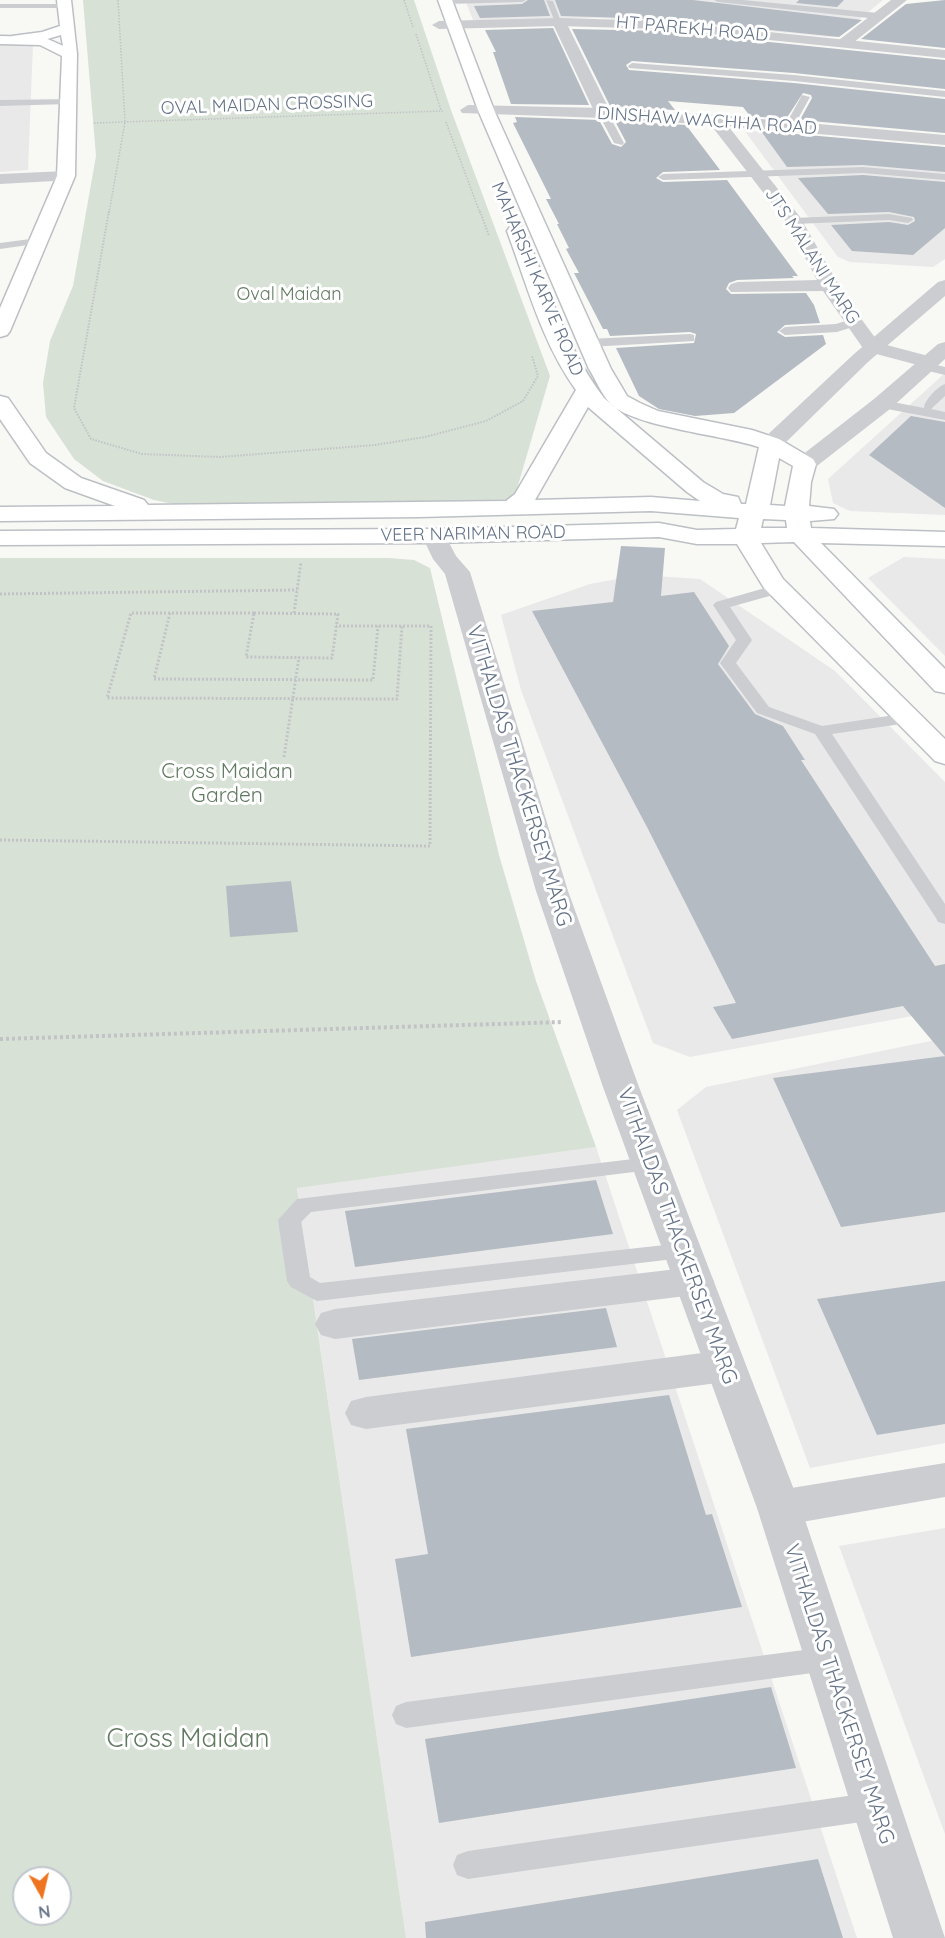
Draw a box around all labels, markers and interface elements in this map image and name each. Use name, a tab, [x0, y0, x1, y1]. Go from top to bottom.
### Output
street label: HT PAREKH ROAD	[615, 12, 769, 46]
street label: OVAL MAIDAN CROSSING	[160, 91, 374, 119]
street label: DINSHAW WACHHA ROAD	[596, 103, 818, 139]
street label: MAHARSHI KARVE ROAD	[486, 179, 588, 379]
street label: JTS MALANI MARG	[760, 184, 864, 328]
park label: Oval Maidan	[236, 284, 342, 306]
street label: VEER NARIMAN ROAD	[380, 522, 566, 546]
street label: VITHALDAS THACKERSEY MARG	[461, 622, 577, 930]
park label: Cross Maidan Garden	[161, 759, 293, 809]
street label: VITHALDAS THACKERSEY MARG	[612, 1084, 742, 1388]
street label: VITHALDAS THACKERSEY MARG	[779, 1541, 899, 1847]
park label: Cross Maidan	[107, 1723, 269, 1755]
north arrow	[12, 1866, 72, 1926]
text: N	[37, 1901, 51, 1923]

